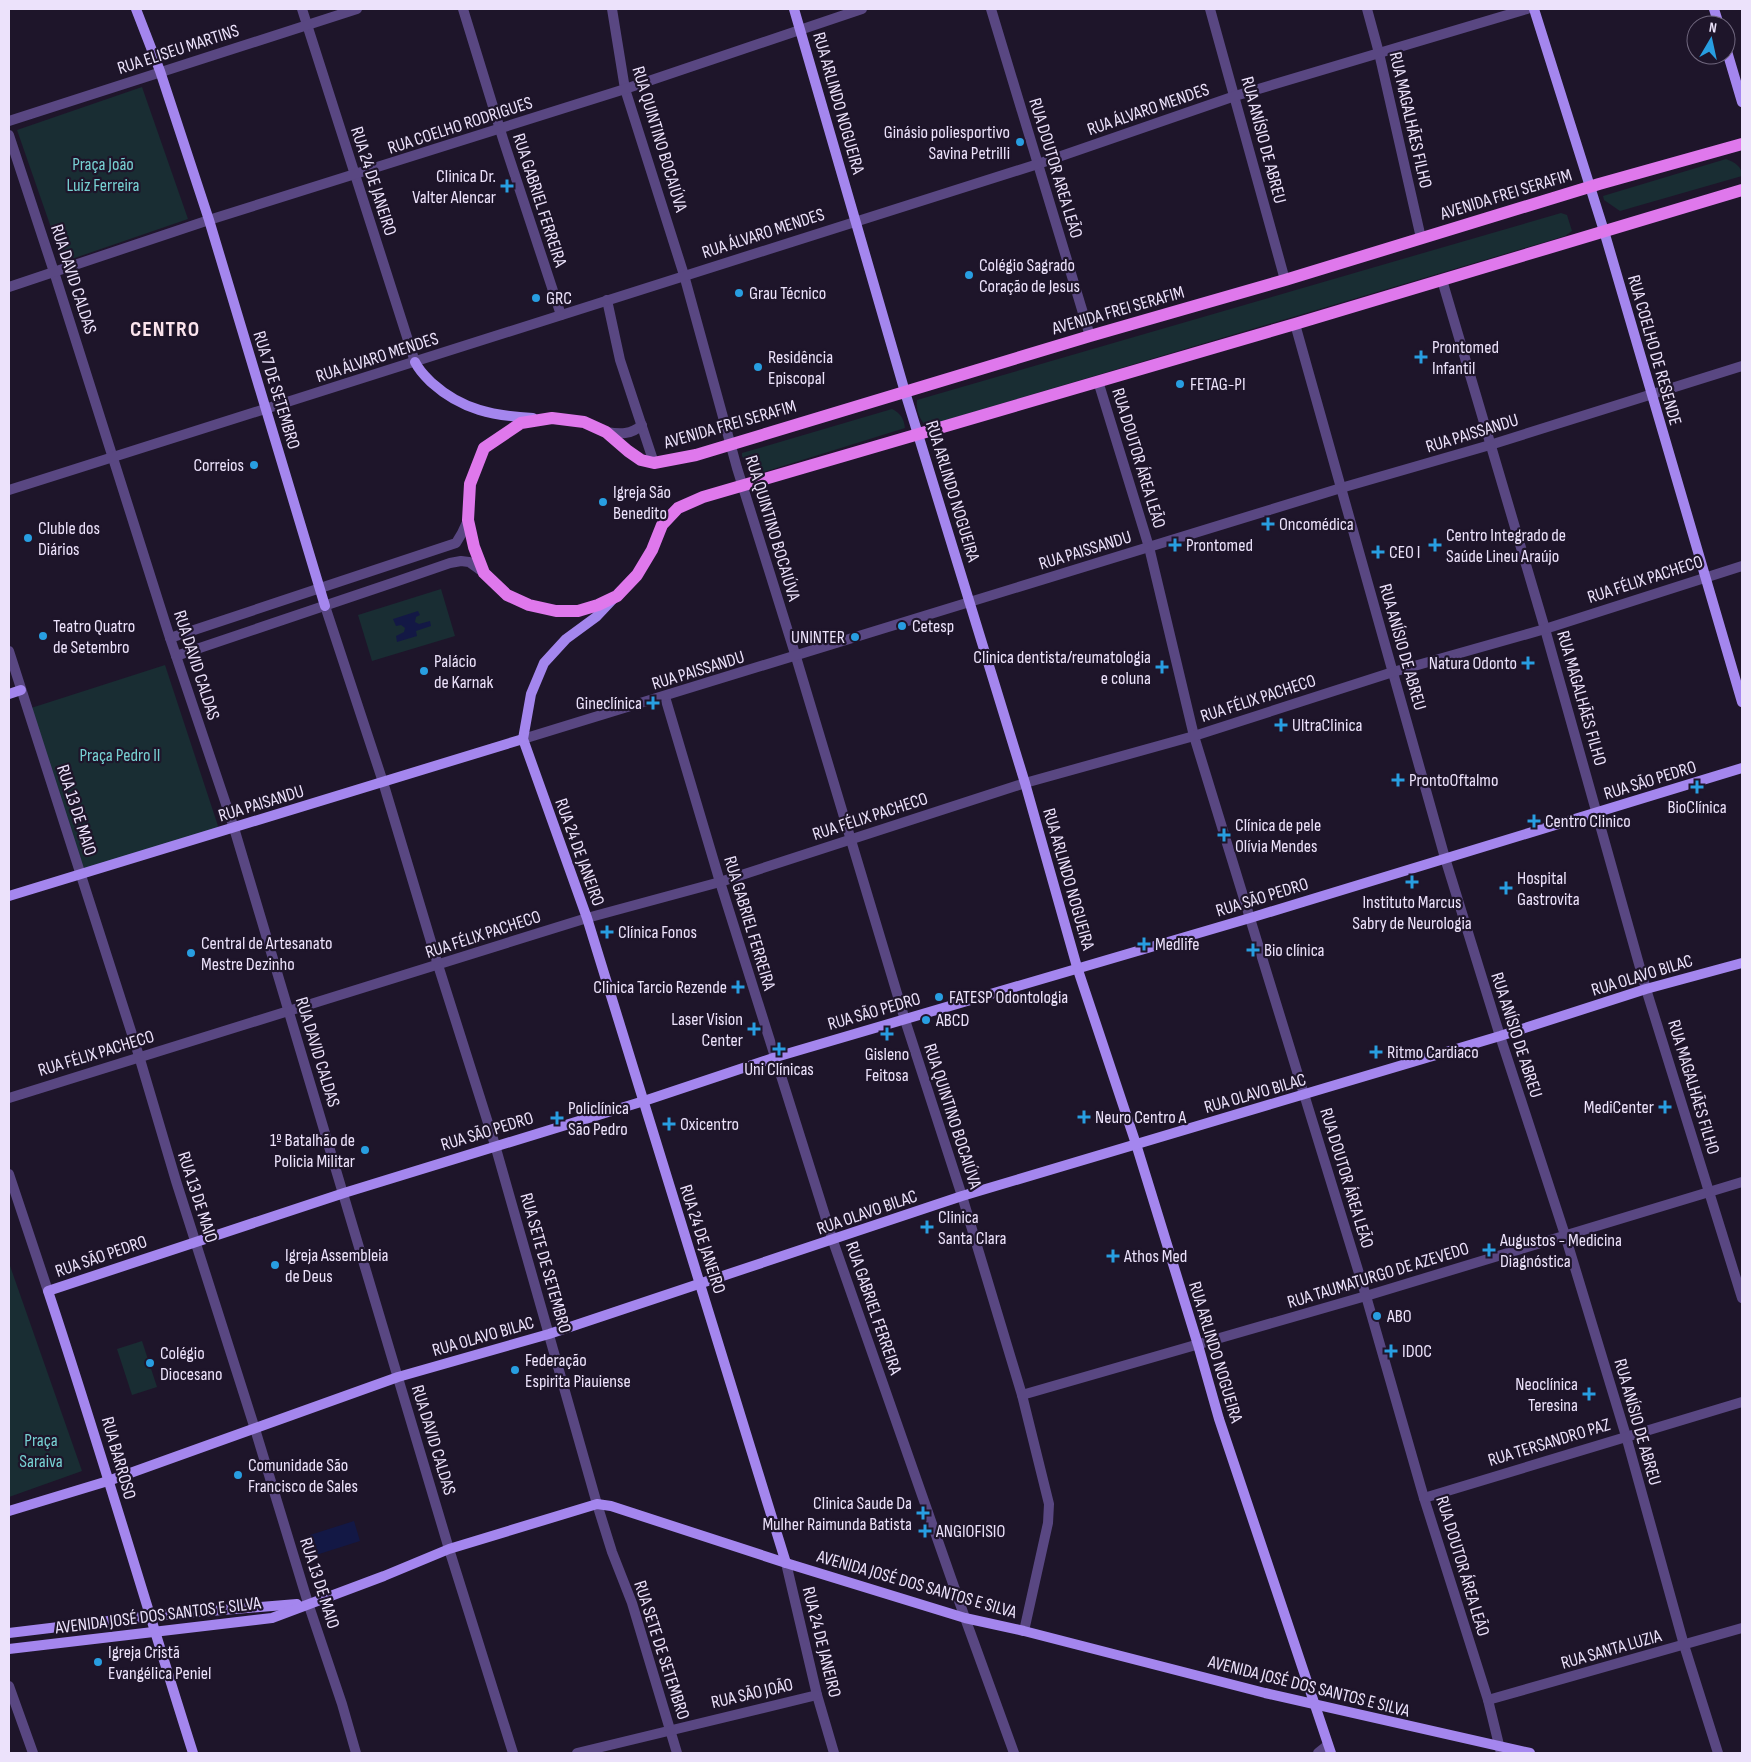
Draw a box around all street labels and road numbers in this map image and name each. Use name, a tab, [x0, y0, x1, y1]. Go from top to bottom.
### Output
street label: RUA ELISEU MARTINS	[115, 20, 242, 79]
street label: RUA ARLINDO NOGUEIRA	[808, 30, 869, 177]
street label: RUA MAGALHÃES FILHO	[1385, 50, 1436, 190]
street label: RUA QUINTINO BOCAIÚVA	[627, 64, 692, 215]
street label: RUA ANÍSIO DE ABREU	[1236, 74, 1291, 206]
street label: RUA ÁLVARO MENDES	[1084, 79, 1212, 140]
street label: RUA COELHO RODRIGUES	[385, 92, 535, 159]
street label: RUA DOUTOR AREA LEÃO	[1024, 96, 1087, 241]
street label: RUA 24 DE JANEIRO	[346, 124, 401, 238]
street label: RUA GABRIEL FERREIRA	[508, 131, 571, 270]
street label: AVENIDA FREI SERAFIM	[1437, 164, 1574, 225]
street label: RUA ÁLVARO MENDES	[699, 204, 827, 263]
street label: RUA DAVID CALDAS	[46, 222, 101, 337]
street label: RUA COELHO DE RESENDE	[1623, 273, 1686, 428]
street label: AVENIDA FREI SERAFIM	[1049, 282, 1187, 340]
street label: RUA ÁLVARO MENDES	[313, 328, 441, 387]
street label: RUA 7 DE SETEMBRO	[249, 329, 304, 452]
street label: RUA DOUTOR ÁREA LEÃO	[1107, 386, 1170, 531]
street label: AVENIDA FREI SERAFIM	[661, 396, 799, 454]
street label: RUA PAISSANDU	[1423, 409, 1521, 458]
street label: RUA ARLINDO NOGUEIRA	[921, 418, 984, 565]
street label: RUA QUINTINO BOCAIÚVA	[740, 453, 805, 604]
street label: RUA PAISSANDU	[1036, 526, 1134, 575]
street label: RUA FÉLIX PACHECO	[1585, 551, 1706, 608]
street label: RUA ANÍSIO DE ABREU	[1374, 581, 1431, 713]
street label: RUA DAVID CALDAS	[169, 608, 224, 723]
street label: RUA MAGALHÃES FILHO	[1552, 628, 1611, 768]
street label: RUA PAISSANDU	[649, 646, 747, 695]
street label: RUA FÉLIX PACHECO	[1198, 670, 1319, 727]
street label: RUA SÃO PEDRO	[1601, 756, 1699, 804]
street label: RUA 13 DE MAIO	[52, 762, 101, 858]
street label: RUA PAISANDU	[216, 781, 307, 826]
street label: RUA FÉLIX PACHECO	[810, 788, 931, 845]
street label: RUA 24 DE JANEIRO	[550, 795, 609, 909]
street label: RUA ARLINDO NOGUEIRA	[1038, 806, 1099, 953]
street label: RUA GABRIEL FERREIRA	[719, 853, 780, 993]
street label: RUA SÃO PEDRO	[1213, 873, 1311, 921]
street label: RUA FÉLIX PACHECO	[423, 906, 544, 963]
street label: RUA OLAVO BILAC	[1589, 950, 1695, 1001]
street label: RUA ANÍSIO DE ABREU	[1486, 970, 1547, 1101]
street label: RUA SÃO PEDRO	[825, 988, 923, 1035]
street label: RUA DAVID CALDAS	[291, 995, 344, 1110]
street label: RUA MAGALHÃES FILHO	[1663, 1017, 1724, 1157]
street label: RUA FÉLIX PACHECO	[36, 1026, 157, 1081]
street label: RUA QUINTINO BOCAIÚVA	[919, 1041, 986, 1192]
street label: RUA OLAVO BILAC	[1202, 1069, 1308, 1118]
street label: RUA DOUTOR ÁREA LEÃO	[1315, 1106, 1378, 1251]
street label: RUA SÃO PEDRO	[438, 1107, 536, 1155]
street label: RUA 13 DE MAIO	[173, 1149, 222, 1245]
street label: RUA 24 DE JANEIRO	[675, 1182, 730, 1296]
street label: RUA OLAVO BILAC	[814, 1185, 920, 1239]
street label: RUA SETE DE SETEMBRO	[515, 1191, 576, 1336]
street label: RUA SÃO PEDRO	[53, 1231, 150, 1282]
street label: RUA TAUMATURGO DE AZEVEDO	[1285, 1238, 1471, 1313]
street label: RUA GABRIEL FERREIRA	[841, 1239, 906, 1378]
street label: RUA ARLINDO NOGUEIRA	[1184, 1279, 1247, 1426]
street label: RUA OLAVO BILAC	[430, 1312, 536, 1361]
street label: RUA ANÍSIO DE ABREU	[1609, 1356, 1666, 1488]
street label: RUA DAVID CALDAS	[407, 1383, 460, 1498]
street label: RUA BARROSO	[97, 1414, 140, 1502]
street label: RUA TERSANDRO PAZ	[1486, 1414, 1613, 1471]
street label: RUA DOUTOR ÁREA LEÃO	[1431, 1494, 1494, 1639]
street label: RUA 13 DE MAIO	[295, 1535, 344, 1631]
street label: AVENIDA JOSÉ DOS SANTOS E SILVA	[814, 1546, 1019, 1623]
street label: RUA SETE DE SETEMBRO	[629, 1578, 694, 1722]
street label: RUA 24 DE JANEIRO	[798, 1585, 845, 1700]
street label: AVENIDA JOSÉ DOS SANTOS E SILVA	[53, 1592, 262, 1639]
street label: RUA SANTA LUZIA	[1559, 1625, 1664, 1674]
street label: AVENIDA JOSÉ DOS SANTOS E SILVA	[1205, 1651, 1412, 1722]
street label: RUA SÃO JOÃO	[709, 1674, 795, 1713]

